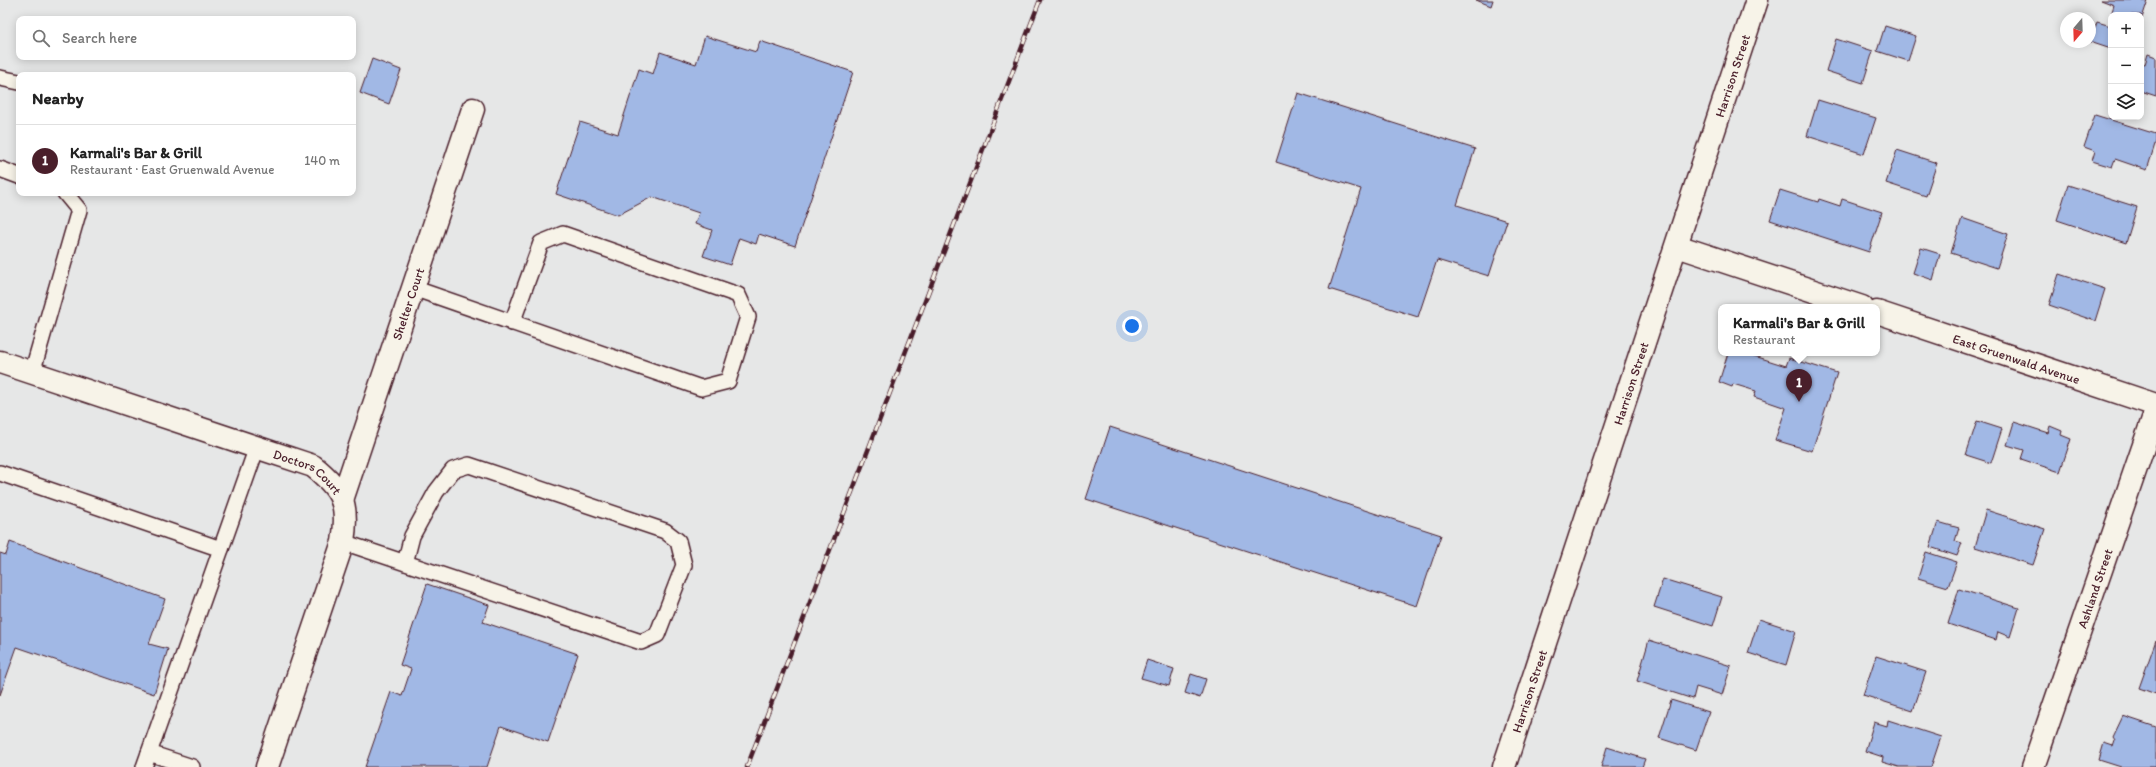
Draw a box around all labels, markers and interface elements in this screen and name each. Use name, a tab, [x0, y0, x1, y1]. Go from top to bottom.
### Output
north arrow	[2060, 12, 2096, 48]
map controls	[2108, 12, 2144, 120]
button: +	[2108, 12, 2144, 48]
search box	[16, 16, 356, 60]
icon: search	[30, 27, 52, 49]
text: Search here	[62, 29, 137, 47]
street label: Harrison Street	[1712, 32, 1753, 119]
button: −	[2108, 48, 2144, 84]
button: layers	[2108, 84, 2144, 120]
text: Nearby	[32, 88, 84, 108]
text: Karmali's Bar & Grill	[70, 144, 202, 162]
text: 1	[42, 153, 48, 168]
text: 140 m	[304, 153, 340, 168]
text: Restaurant · East Gruenwald Avenue	[70, 162, 274, 177]
street label: Shelter Court	[389, 266, 427, 342]
popup	[1718, 304, 1880, 356]
text: Karmali's Bar & Grill	[1733, 314, 1865, 332]
your location	[1122, 316, 1142, 336]
street label: East Gruenwald Avenue	[1951, 331, 2082, 387]
text: Restaurant	[1733, 332, 1795, 347]
street label: Harrison Street	[1610, 340, 1652, 427]
pin: 1	[1786, 369, 1812, 402]
street label: Doctors Court	[271, 446, 345, 497]
street label: Ashland Street	[2074, 547, 2116, 630]
street label: Harrison Street	[1509, 648, 1550, 735]

